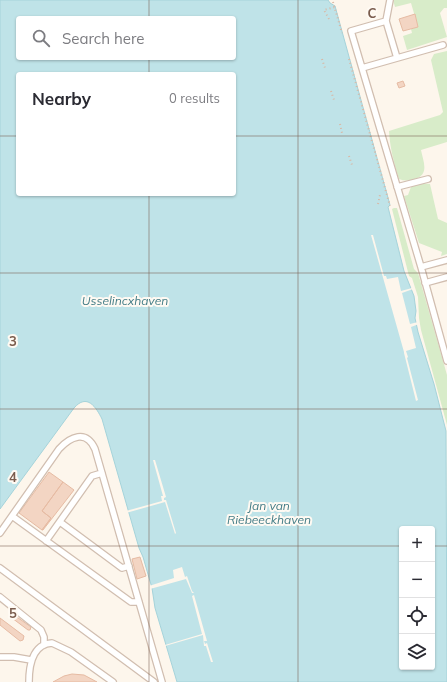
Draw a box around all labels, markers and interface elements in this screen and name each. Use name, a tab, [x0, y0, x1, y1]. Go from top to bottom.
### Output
text: C	[368, 5, 377, 21]
search box	[16, 16, 236, 60]
icon: search	[30, 27, 52, 49]
text: Search here	[62, 29, 144, 48]
text: Nearby	[32, 88, 91, 109]
text: 0 results	[169, 90, 220, 106]
water label: Usselincxhaven	[82, 293, 168, 308]
text: 3	[9, 333, 17, 349]
text: 4	[9, 469, 17, 485]
water label: Jan van Riebeeckhaven	[227, 498, 311, 527]
map controls	[399, 526, 435, 670]
button: +	[399, 526, 435, 562]
button: −	[399, 562, 435, 598]
button: locate	[399, 598, 435, 634]
text: 5	[9, 605, 17, 621]
button: layers	[399, 634, 435, 670]

